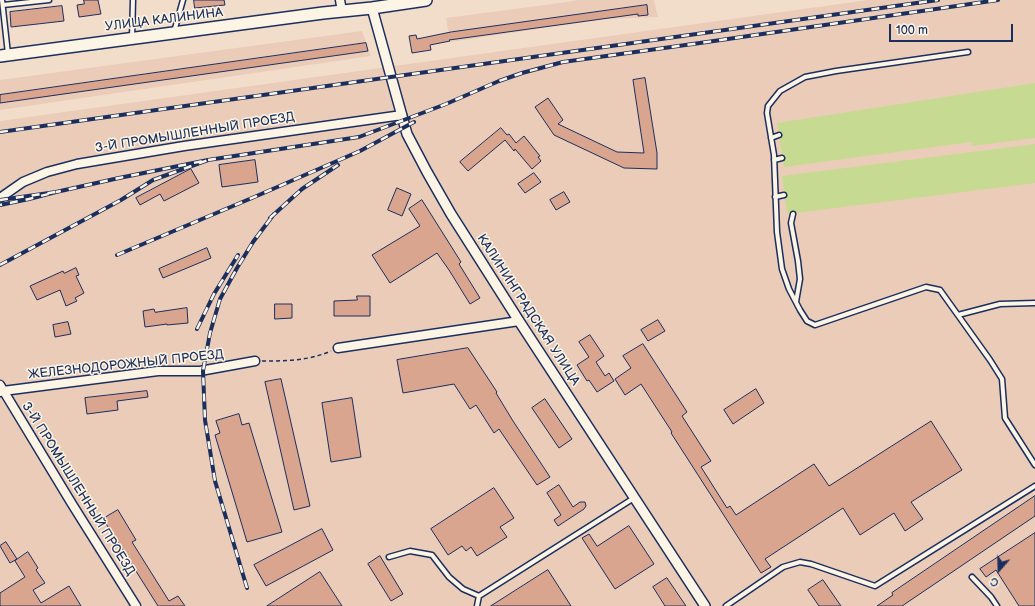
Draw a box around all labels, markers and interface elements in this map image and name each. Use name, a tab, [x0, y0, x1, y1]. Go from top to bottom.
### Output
street label: УЛИЦА КАЛИНИНА	[104, 5, 224, 35]
scale bar	[891, 16, 1015, 42]
text: 100 m	[896, 23, 928, 38]
street label: 3-Й ПРОМЫШЛЕННЫЙ ПРОЕЗД	[94, 110, 296, 156]
street label: КАЛИНИНГРАДСКАЯ УЛИЦА	[473, 231, 583, 389]
street label: ЖЕЛЕЗНОДОРОЖНЫЙ ПРОЕЗД	[27, 347, 225, 383]
street label: 3-Й ПРОМЫШЛЕННЫЙ ПРОЕЗД	[18, 399, 138, 579]
north arrow	[979, 550, 1019, 590]
text: С	[989, 574, 1001, 589]

